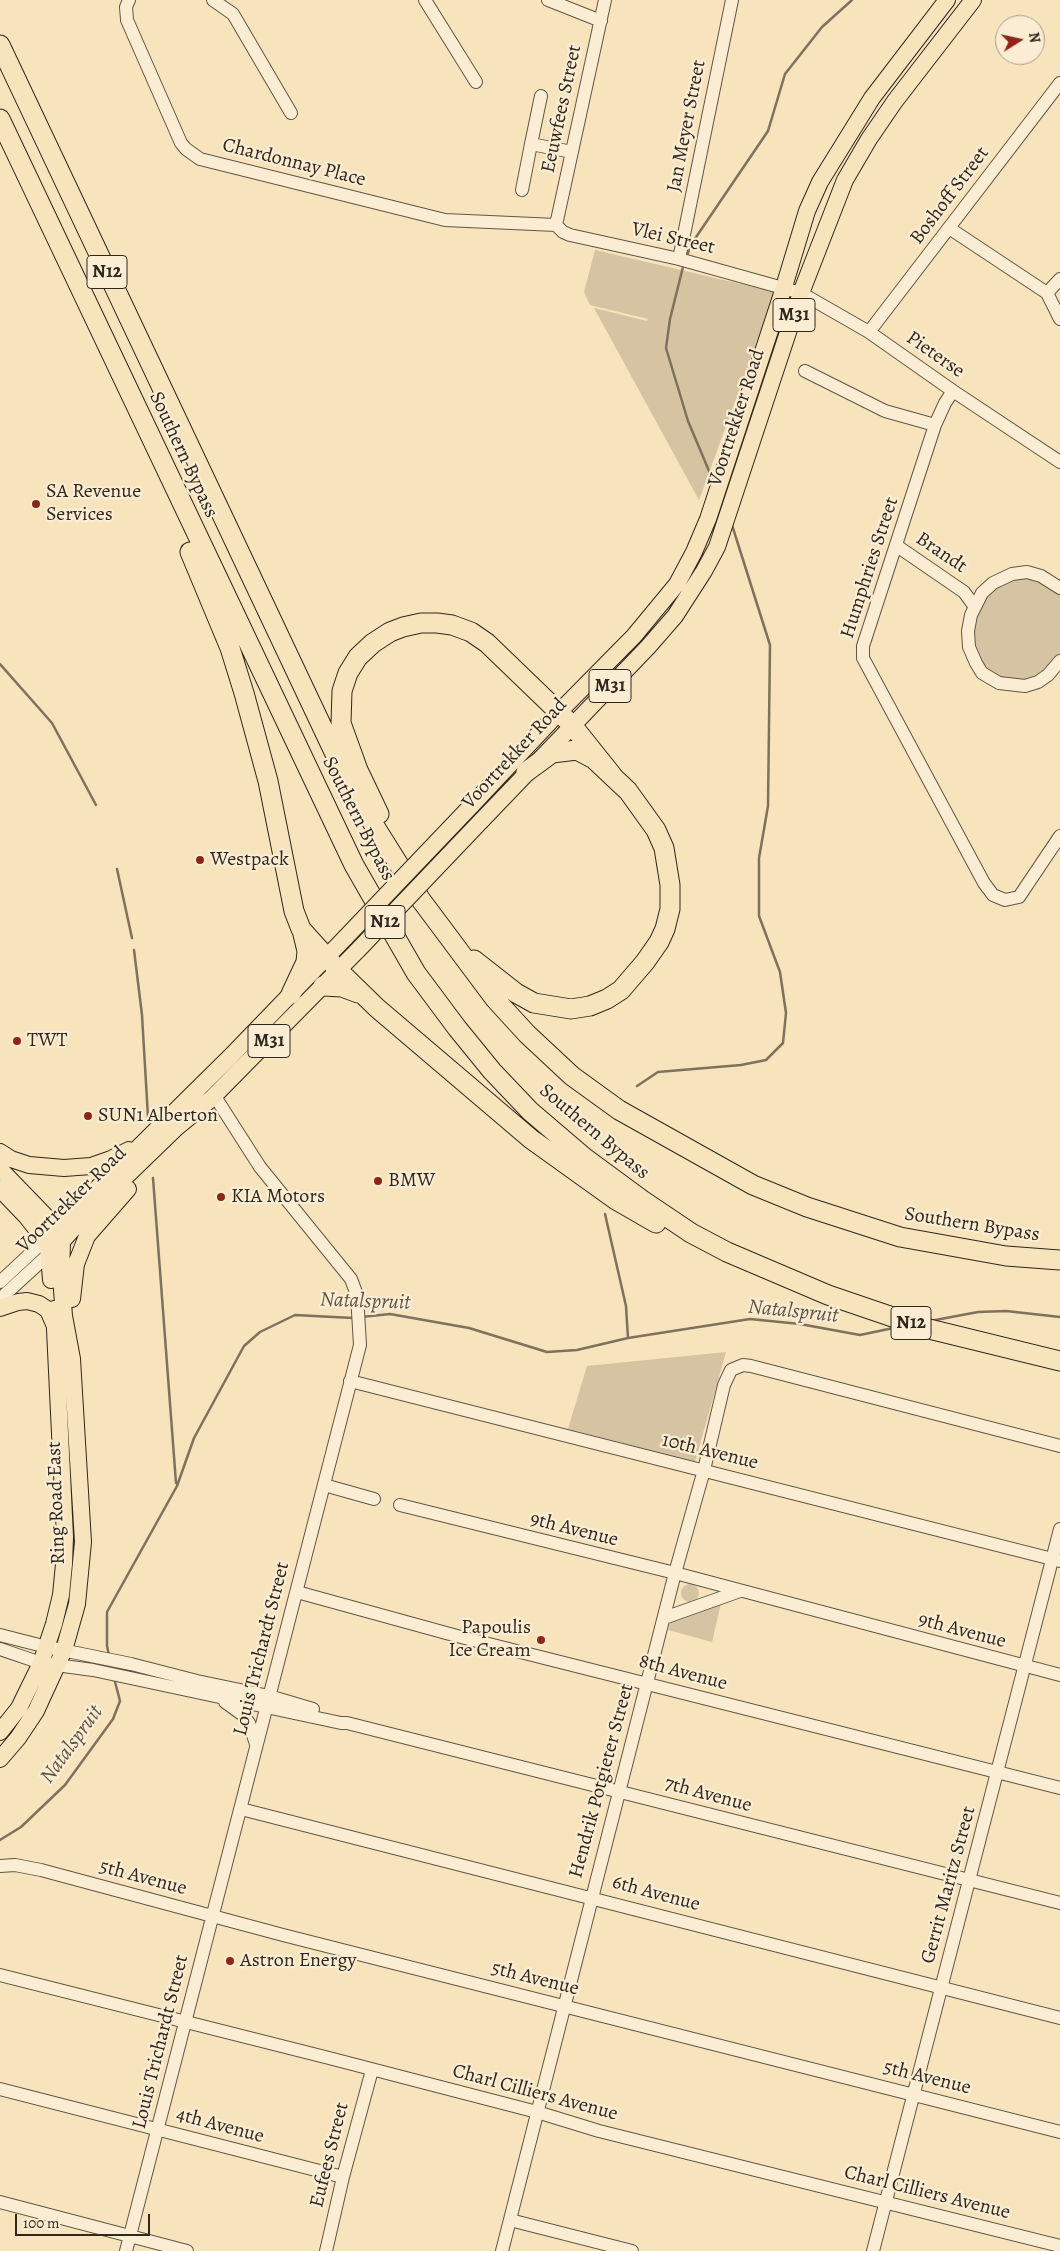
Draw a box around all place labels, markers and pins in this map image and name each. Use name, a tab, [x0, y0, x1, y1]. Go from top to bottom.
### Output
place label: SA Revenue Services	[46, 480, 141, 527]
marker: SA Revenue Services	[30, 498, 42, 510]
place label: Westpack	[210, 848, 289, 872]
marker: Westpack	[194, 854, 206, 866]
place label: TWT	[27, 1029, 67, 1053]
marker: TWT	[11, 1035, 23, 1047]
place label: SUN1 Alberton	[98, 1104, 218, 1128]
marker: SUN1 Alberton	[82, 1110, 94, 1122]
place label: BMW	[388, 1169, 435, 1193]
marker: BMW	[372, 1175, 384, 1187]
place label: KIA Motors	[231, 1185, 325, 1209]
marker: KIA Motors	[215, 1191, 227, 1203]
place label: Papoulis Ice Cream	[449, 1616, 531, 1663]
marker: Papoulis Ice Cream	[535, 1634, 547, 1646]
place label: Astron Energy	[240, 1949, 356, 1973]
marker: Astron Energy	[224, 1955, 236, 1967]

